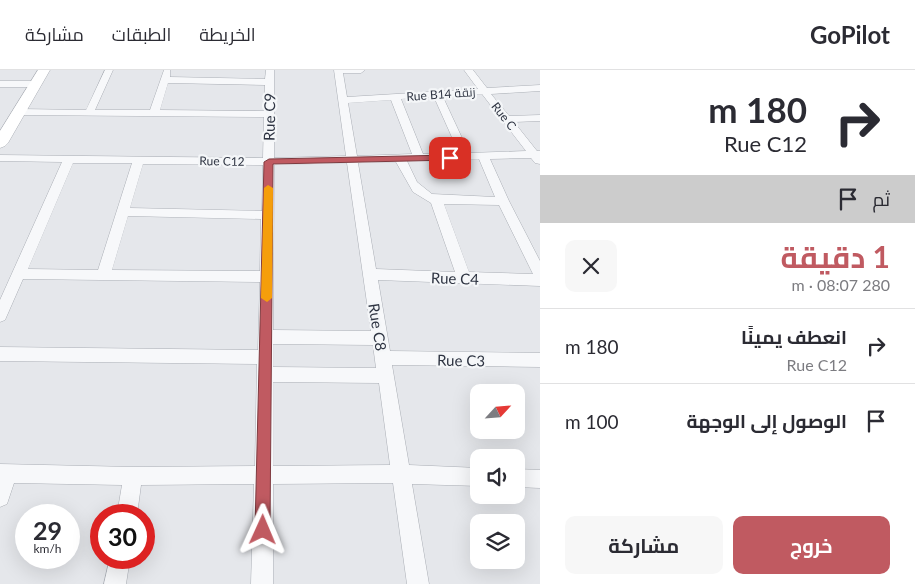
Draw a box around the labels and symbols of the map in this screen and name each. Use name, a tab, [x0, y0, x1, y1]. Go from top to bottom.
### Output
street label: Rue B14 زنقة	[406, 84, 476, 104]
street label: Rue C9	[260, 93, 278, 141]
street label: Rue C	[488, 99, 520, 133]
pin	[429, 137, 471, 179]
street label: Rue C12	[199, 153, 245, 169]
street label: Rue C4	[431, 268, 480, 288]
street label: Rue C8	[365, 302, 391, 352]
street label: Rue C3	[437, 351, 485, 369]
north arrow	[470, 384, 525, 439]
position arrow	[236, 503, 288, 555]
speed limit sign: 30	[90, 504, 155, 569]

